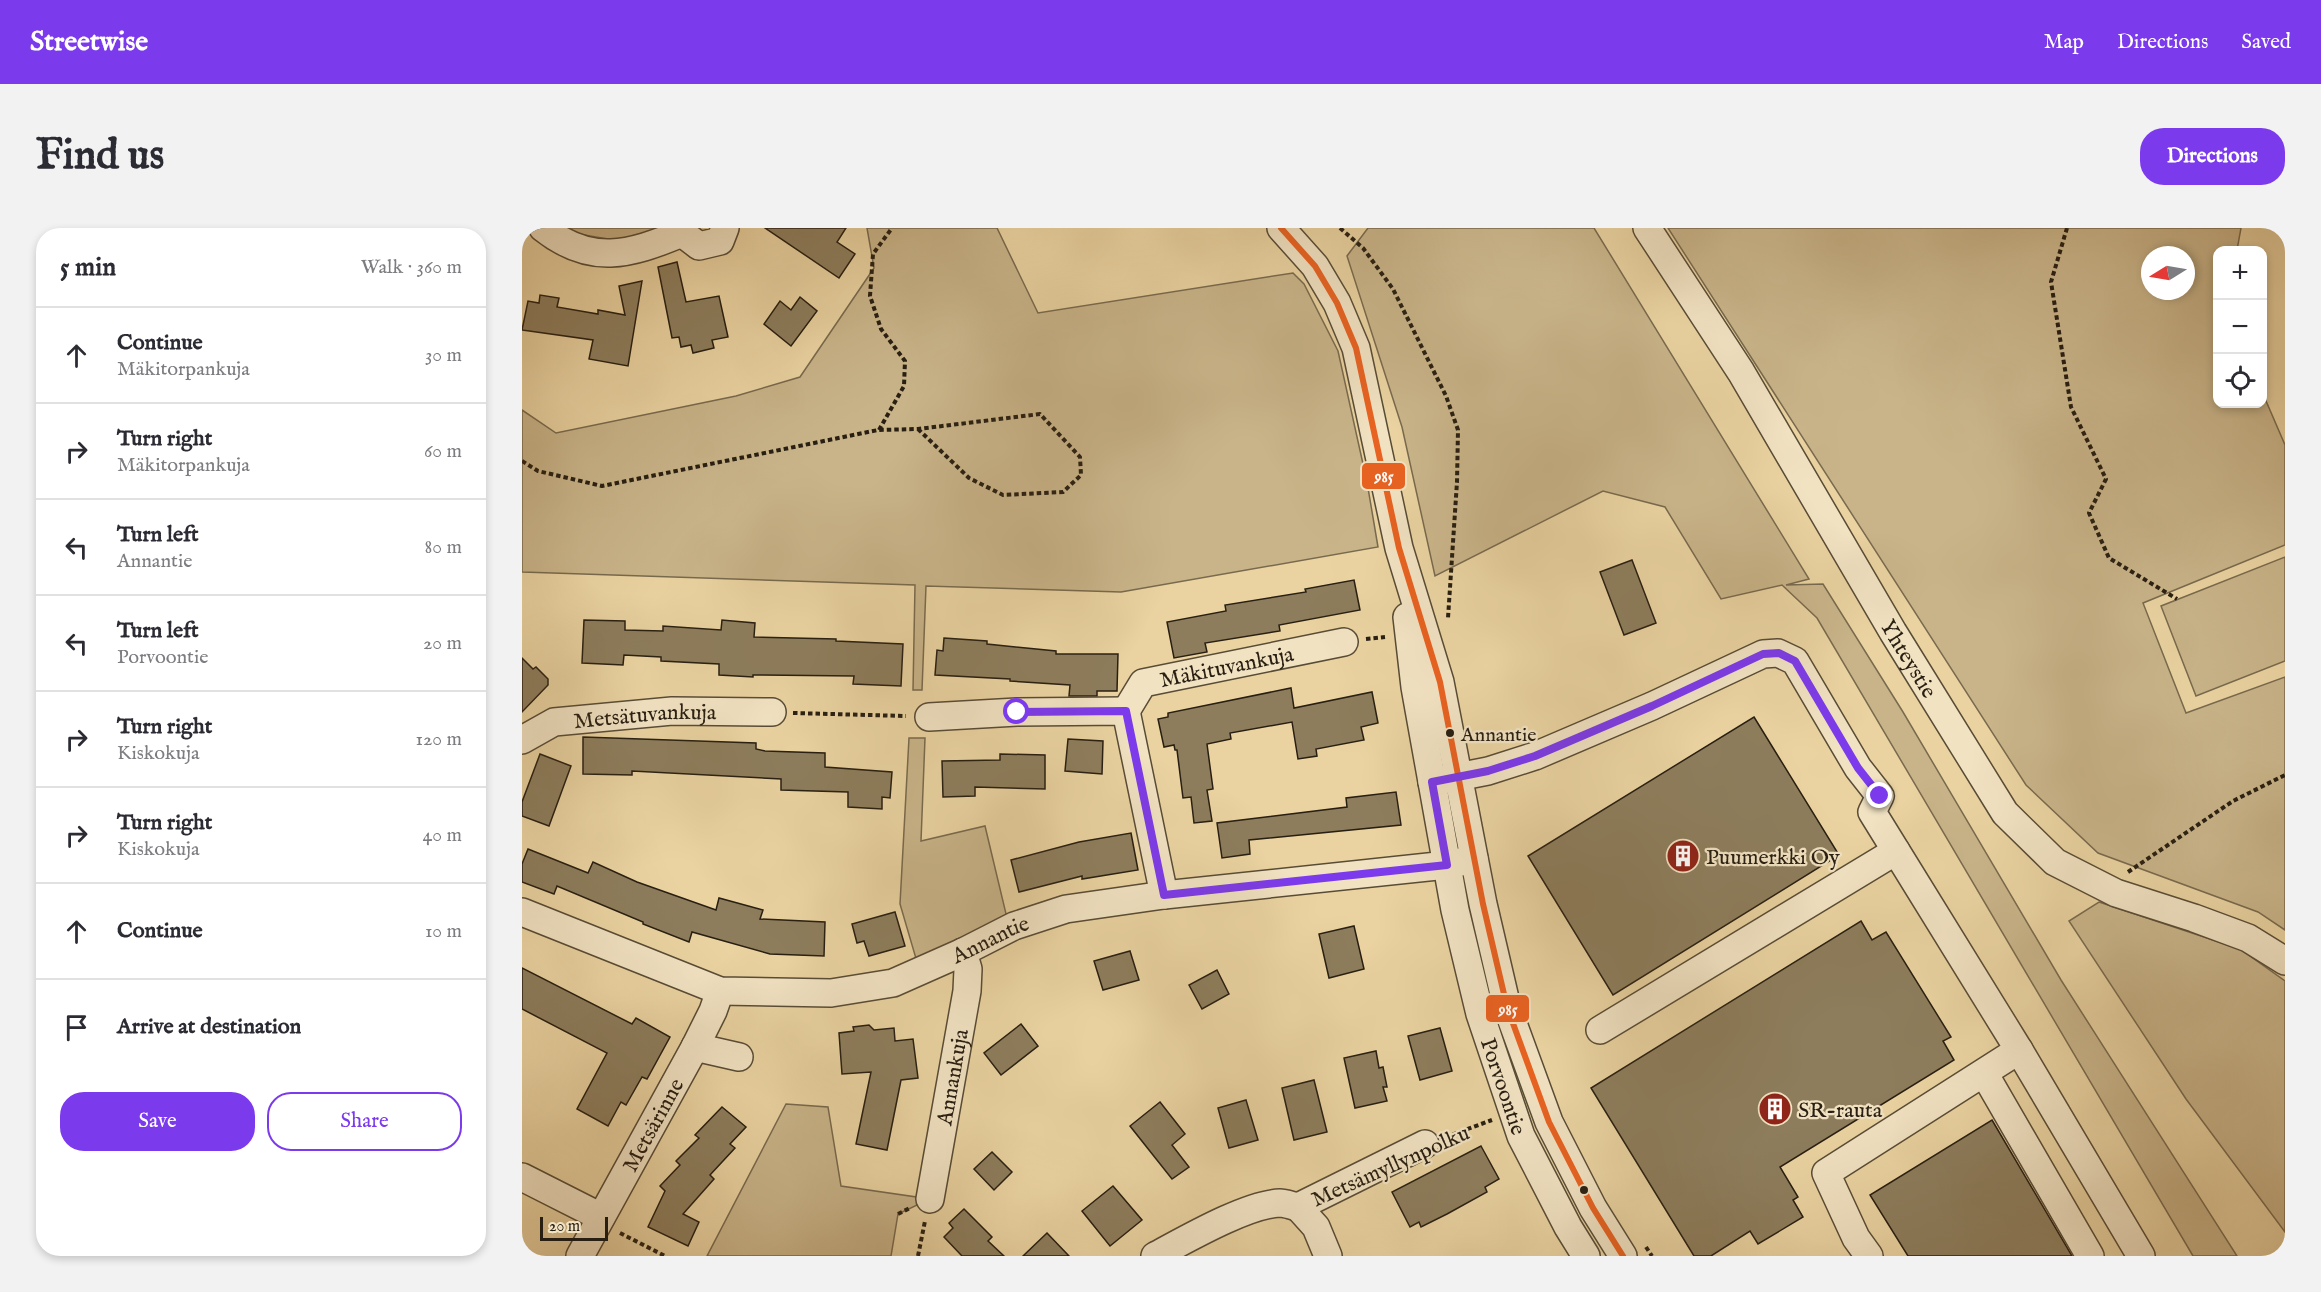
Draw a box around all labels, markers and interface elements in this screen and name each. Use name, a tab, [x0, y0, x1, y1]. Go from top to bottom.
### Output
text: Streetwise	[30, 25, 148, 60]
text: Map	[2044, 29, 2084, 56]
text: Directions	[2117, 29, 2208, 56]
text: Saved	[2241, 29, 2291, 56]
button: Directions	[2140, 128, 2285, 185]
text: Find us	[36, 130, 164, 183]
north arrow	[2141, 246, 2195, 300]
map controls	[2213, 246, 2267, 408]
button: +	[2213, 246, 2267, 300]
text: 5 min	[60, 251, 116, 284]
text: Walk · 360 m	[361, 255, 462, 280]
button: −	[2213, 300, 2267, 354]
text: Continue	[117, 329, 203, 357]
icon: ahead	[60, 339, 93, 372]
text: 30 m	[425, 343, 462, 368]
button: locate	[2213, 354, 2267, 408]
text: Mäkitorpankuja	[117, 357, 250, 382]
text: Turn right	[117, 425, 212, 453]
icon: right	[60, 435, 93, 468]
text: 60 m	[424, 439, 462, 464]
text: Mäkitorpankuja	[117, 453, 250, 478]
line badge: 985	[1361, 462, 1406, 490]
text: 985	[1373, 468, 1394, 488]
text: Turn left	[117, 521, 199, 549]
icon: left	[60, 531, 93, 564]
text: 80 m	[425, 535, 462, 560]
text: Annantie	[117, 549, 192, 574]
street label: Yhteystie	[1873, 615, 1942, 704]
text: Turn left	[117, 617, 199, 645]
icon: left	[60, 627, 93, 660]
text: 20 m	[423, 631, 462, 656]
street label: Mäkituvankuja	[1158, 641, 1297, 695]
text: Porvoontie	[117, 645, 208, 670]
route start	[1003, 698, 1029, 724]
street label: Metsätuvankuja	[572, 699, 717, 736]
text: Turn right	[117, 713, 212, 741]
icon: right	[60, 723, 93, 756]
place label: Annantie	[1460, 723, 1536, 748]
text: 120 m	[416, 727, 462, 752]
marker: Annantie	[1444, 727, 1456, 739]
text: Kiskokuja	[117, 741, 200, 766]
route end	[1866, 782, 1892, 808]
text: Turn right	[117, 809, 212, 837]
icon: right	[60, 819, 93, 852]
text: 40 m	[423, 823, 462, 848]
text: Kiskokuja	[117, 837, 200, 862]
building icon: Puumerkki Oy	[1665, 838, 1701, 874]
place label: Puumerkki Oy	[1706, 844, 1840, 872]
street label: Annantie	[947, 910, 1033, 972]
icon: ahead	[60, 915, 93, 948]
text: Continue	[117, 917, 203, 945]
text: 10 m	[425, 919, 462, 944]
line badge: 985	[1485, 994, 1530, 1023]
text: 985	[1497, 1001, 1518, 1021]
icon: arrive	[60, 1011, 93, 1044]
text: Arrive at destination	[117, 1013, 301, 1041]
street label: Annankuja	[931, 1026, 976, 1129]
street label: Porvoontie	[1473, 1035, 1532, 1139]
street label: Metsärinne	[617, 1074, 691, 1177]
building icon: SR-rauta	[1757, 1091, 1793, 1127]
button: Save	[60, 1092, 255, 1151]
button: Share	[267, 1092, 462, 1151]
place label: SR-rauta	[1798, 1097, 1883, 1125]
street label: Metsämyllynpolku	[1307, 1119, 1474, 1214]
unlabelled marker	[1578, 1184, 1590, 1196]
scale bar	[540, 1214, 608, 1242]
text: 20 m	[549, 1217, 580, 1237]

